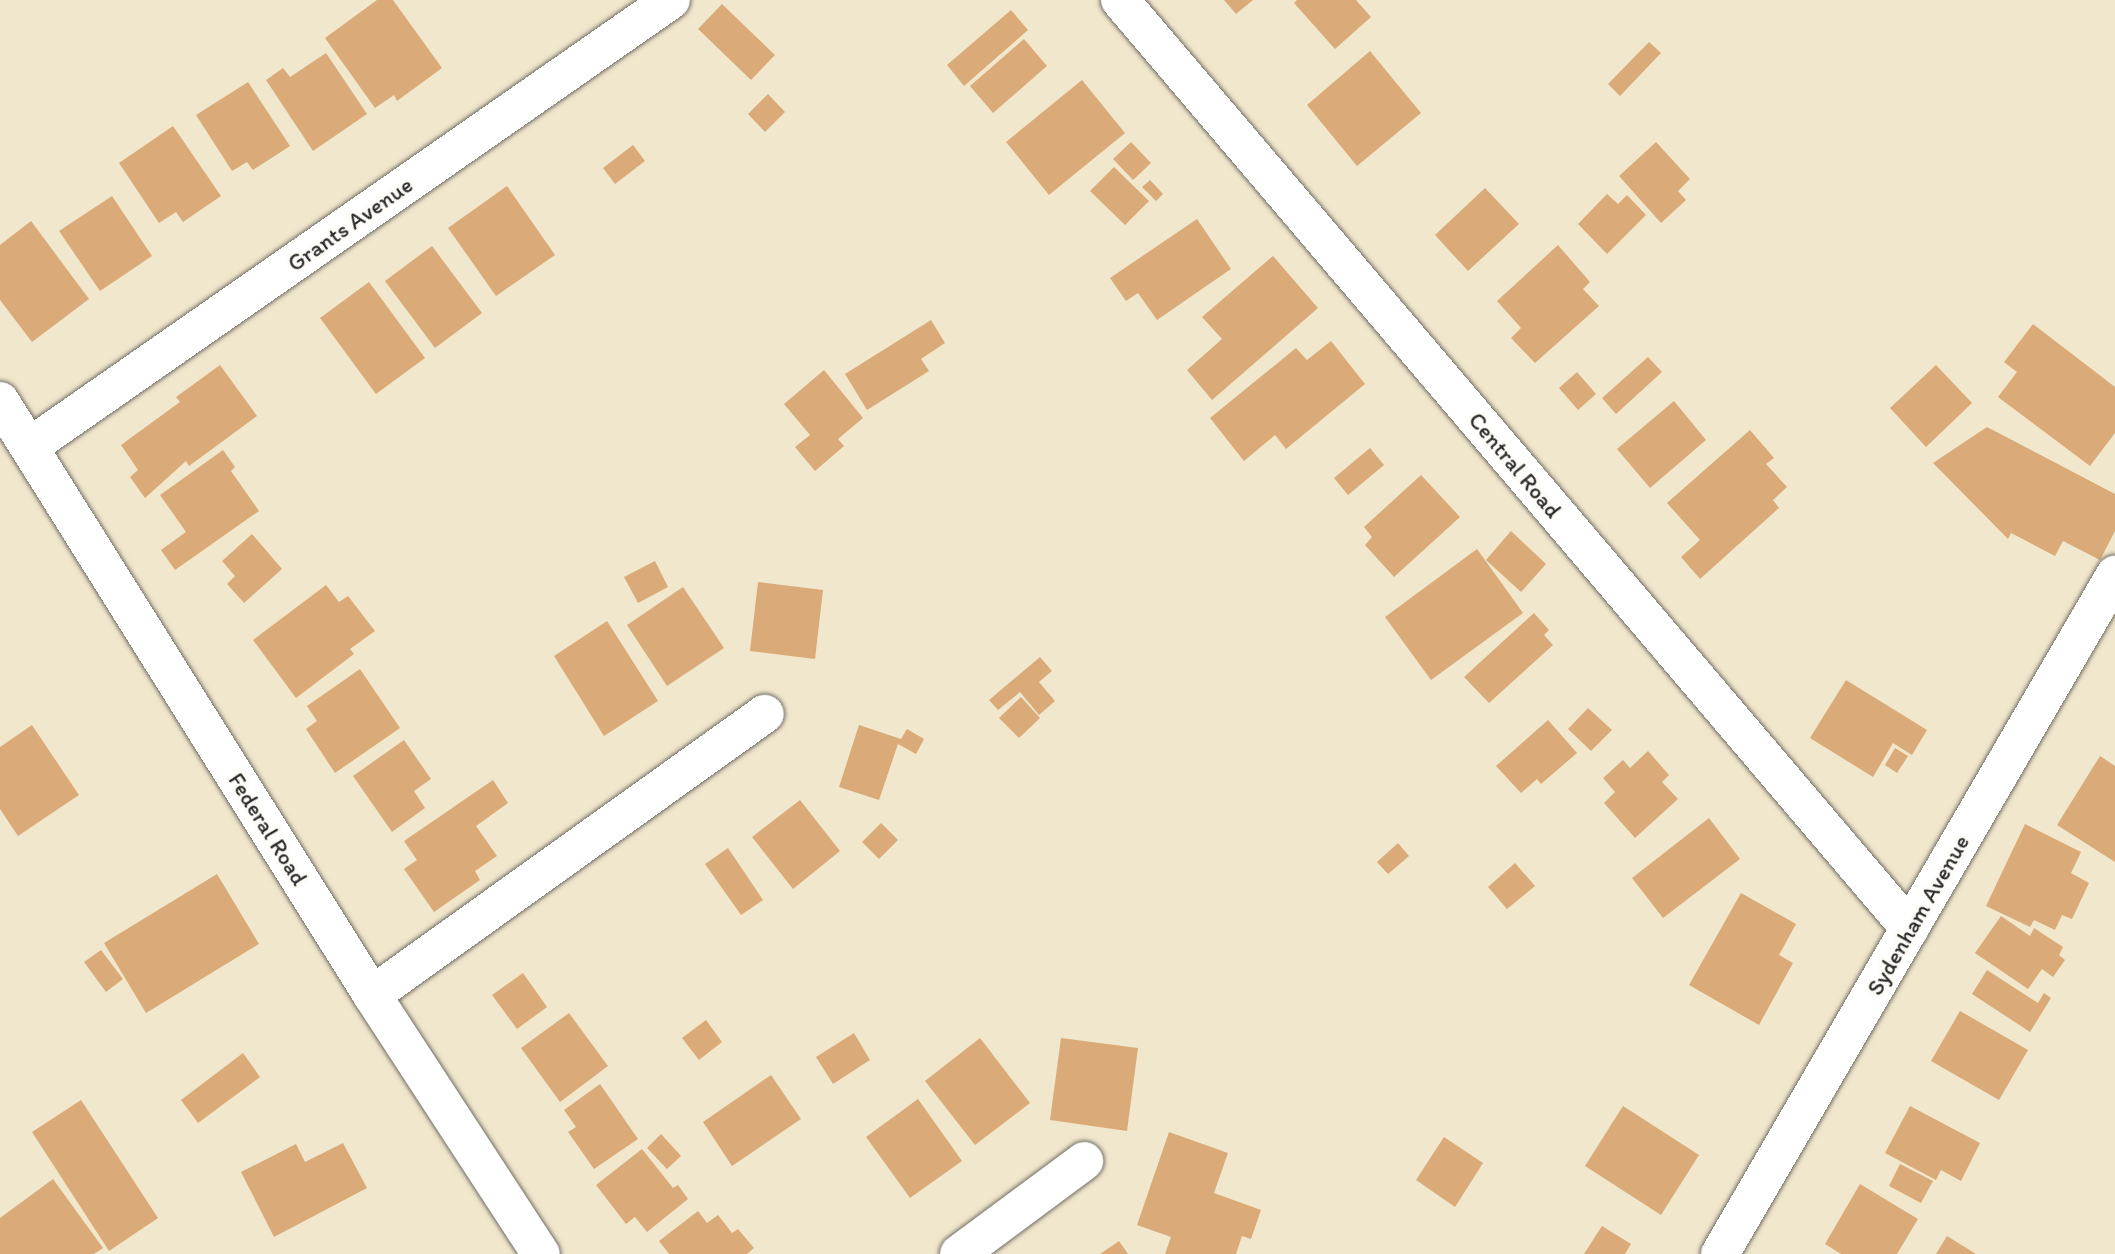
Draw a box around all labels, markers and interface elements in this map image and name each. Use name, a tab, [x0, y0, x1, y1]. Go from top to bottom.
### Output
street label: Grants Avenue	[283, 171, 417, 277]
street label: Central Road	[1463, 407, 1567, 523]
street label: Federal Road	[223, 768, 313, 890]
street label: Sydenham Avenue	[1861, 831, 1975, 999]

